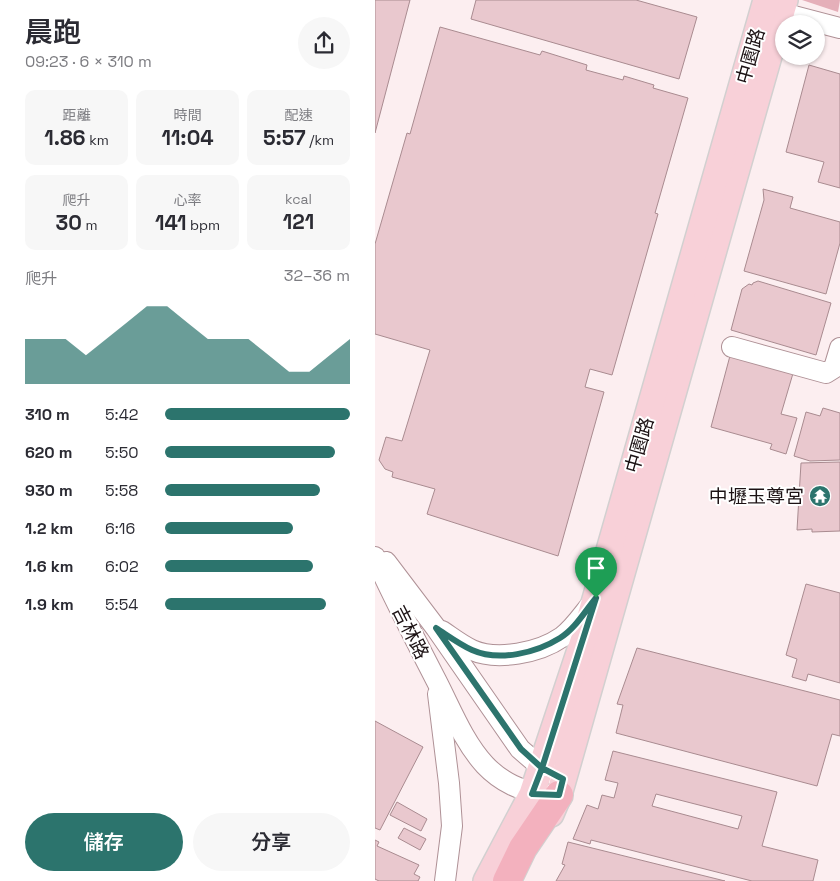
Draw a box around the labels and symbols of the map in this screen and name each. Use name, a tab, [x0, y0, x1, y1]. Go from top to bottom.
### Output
street label: 中園路	[731, 25, 770, 87]
street label: 中園路	[620, 414, 659, 476]
place label: 中壢玉尊宮	[709, 484, 804, 509]
temple icon: 中壢玉尊宮	[808, 484, 832, 508]
pin	[575, 547, 617, 598]
street label: 吉林路	[386, 601, 435, 663]

